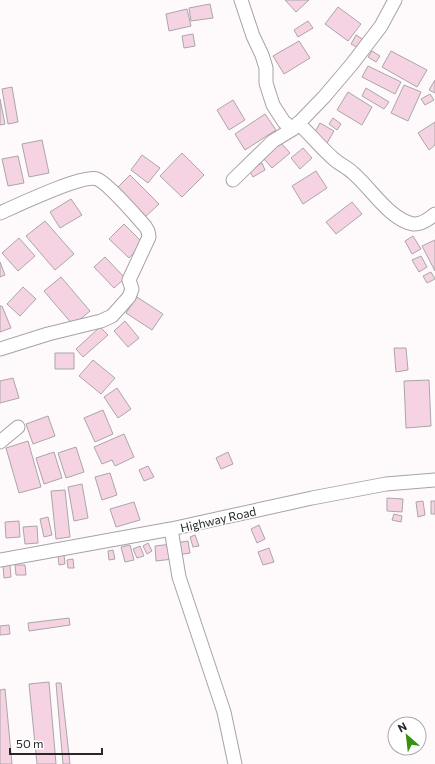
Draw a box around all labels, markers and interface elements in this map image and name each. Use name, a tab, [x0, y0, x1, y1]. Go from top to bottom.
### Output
street label: Highway Road	[179, 503, 257, 535]
north arrow	[387, 716, 427, 756]
text: N	[395, 719, 409, 734]
scale bar	[10, 730, 102, 756]
text: 50 m	[16, 736, 44, 750]

